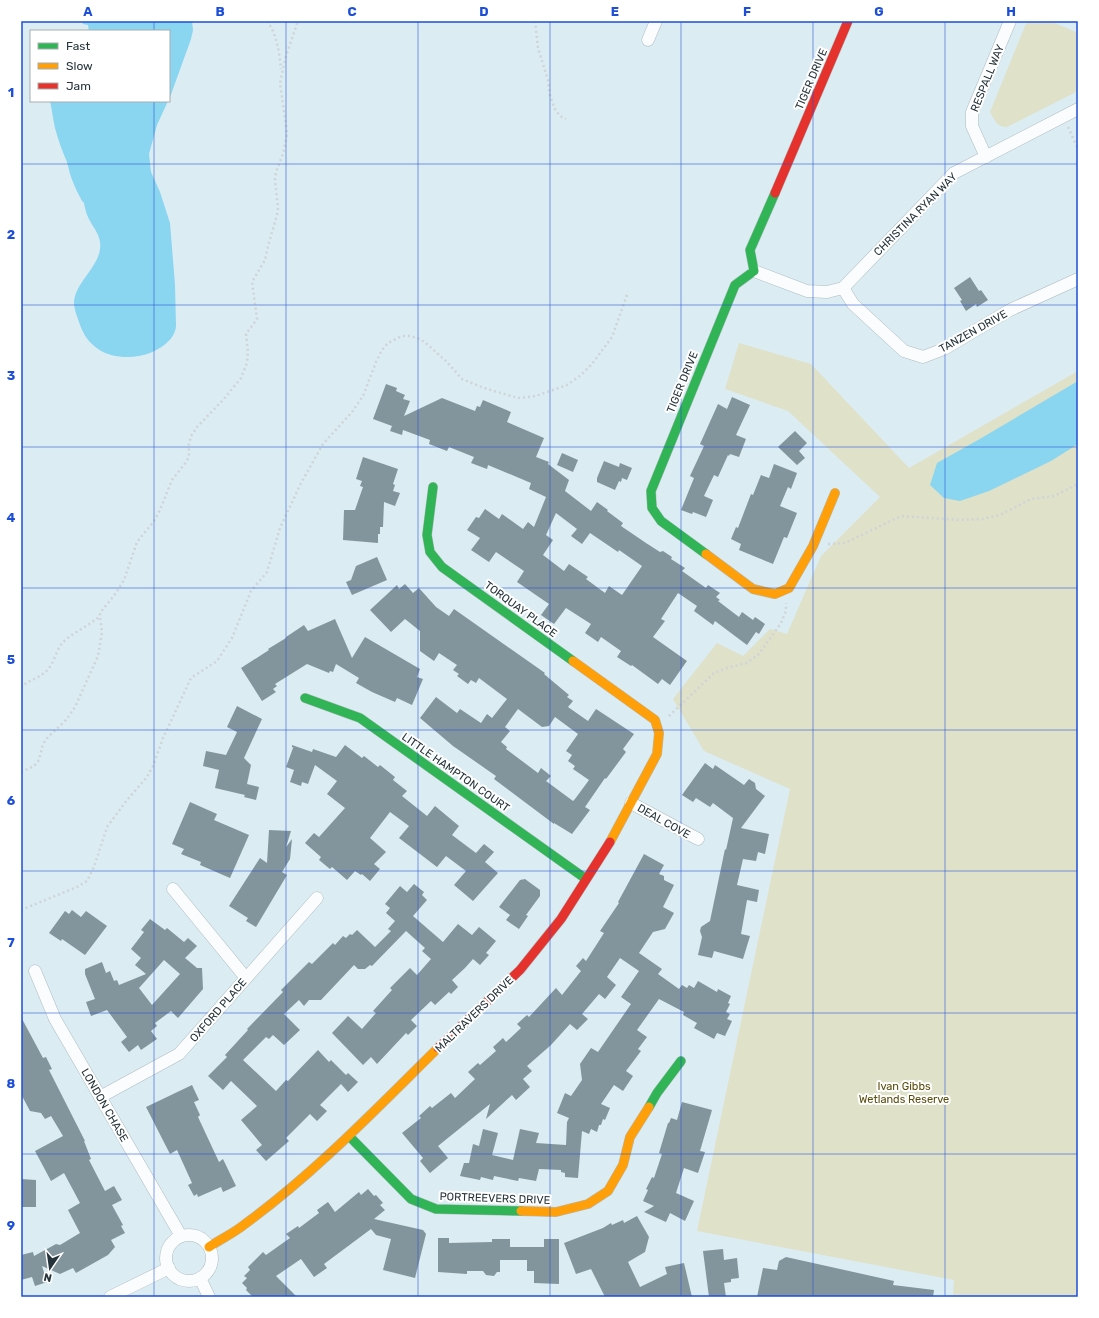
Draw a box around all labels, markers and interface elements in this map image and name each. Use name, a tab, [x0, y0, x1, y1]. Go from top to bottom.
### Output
text: A	[83, 4, 93, 19]
text: B	[215, 4, 225, 19]
text: C	[347, 4, 357, 19]
text: D	[479, 4, 489, 19]
text: E	[611, 4, 619, 19]
text: F	[743, 4, 751, 19]
text: G	[874, 4, 884, 19]
text: H	[1006, 4, 1016, 19]
legend	[30, 30, 170, 102]
text: Fast	[66, 39, 90, 53]
street label: RESPALL WAY	[968, 43, 1007, 114]
street label: TIGER DRIVE	[793, 46, 830, 112]
text: Slow	[66, 59, 93, 73]
text: Jam	[66, 79, 91, 93]
text: 1	[8, 85, 14, 100]
street label: CHRISTINA RYAN WAY	[871, 170, 960, 259]
text: 2	[7, 227, 15, 242]
street label: TANZEN DRIVE	[937, 307, 1010, 356]
street label: TIGER DRIVE	[664, 349, 701, 415]
text: 3	[7, 368, 16, 383]
text: 4	[7, 510, 16, 525]
street label: TORQUAY PLACE	[482, 579, 560, 640]
text: 5	[7, 652, 15, 667]
street label: LITTLE HAMPTON COURT	[399, 730, 513, 815]
text: 6	[7, 793, 16, 808]
street label: DEAL COVE	[635, 802, 693, 841]
text: 7	[7, 935, 15, 950]
street label: MALTRAVERS DRIVE	[433, 973, 516, 1055]
street label: OXFORD PLACE	[187, 976, 250, 1045]
street label: LONDON CHASE	[78, 1066, 131, 1145]
text: 8	[7, 1076, 16, 1091]
park label: Ivan Gibbs Wetlands Reserve	[859, 1080, 949, 1106]
street label: PORTREEVERS DRIVE	[439, 1190, 551, 1207]
text: 9	[7, 1218, 15, 1233]
north arrow	[30, 1248, 70, 1288]
text: N	[42, 1270, 53, 1284]

